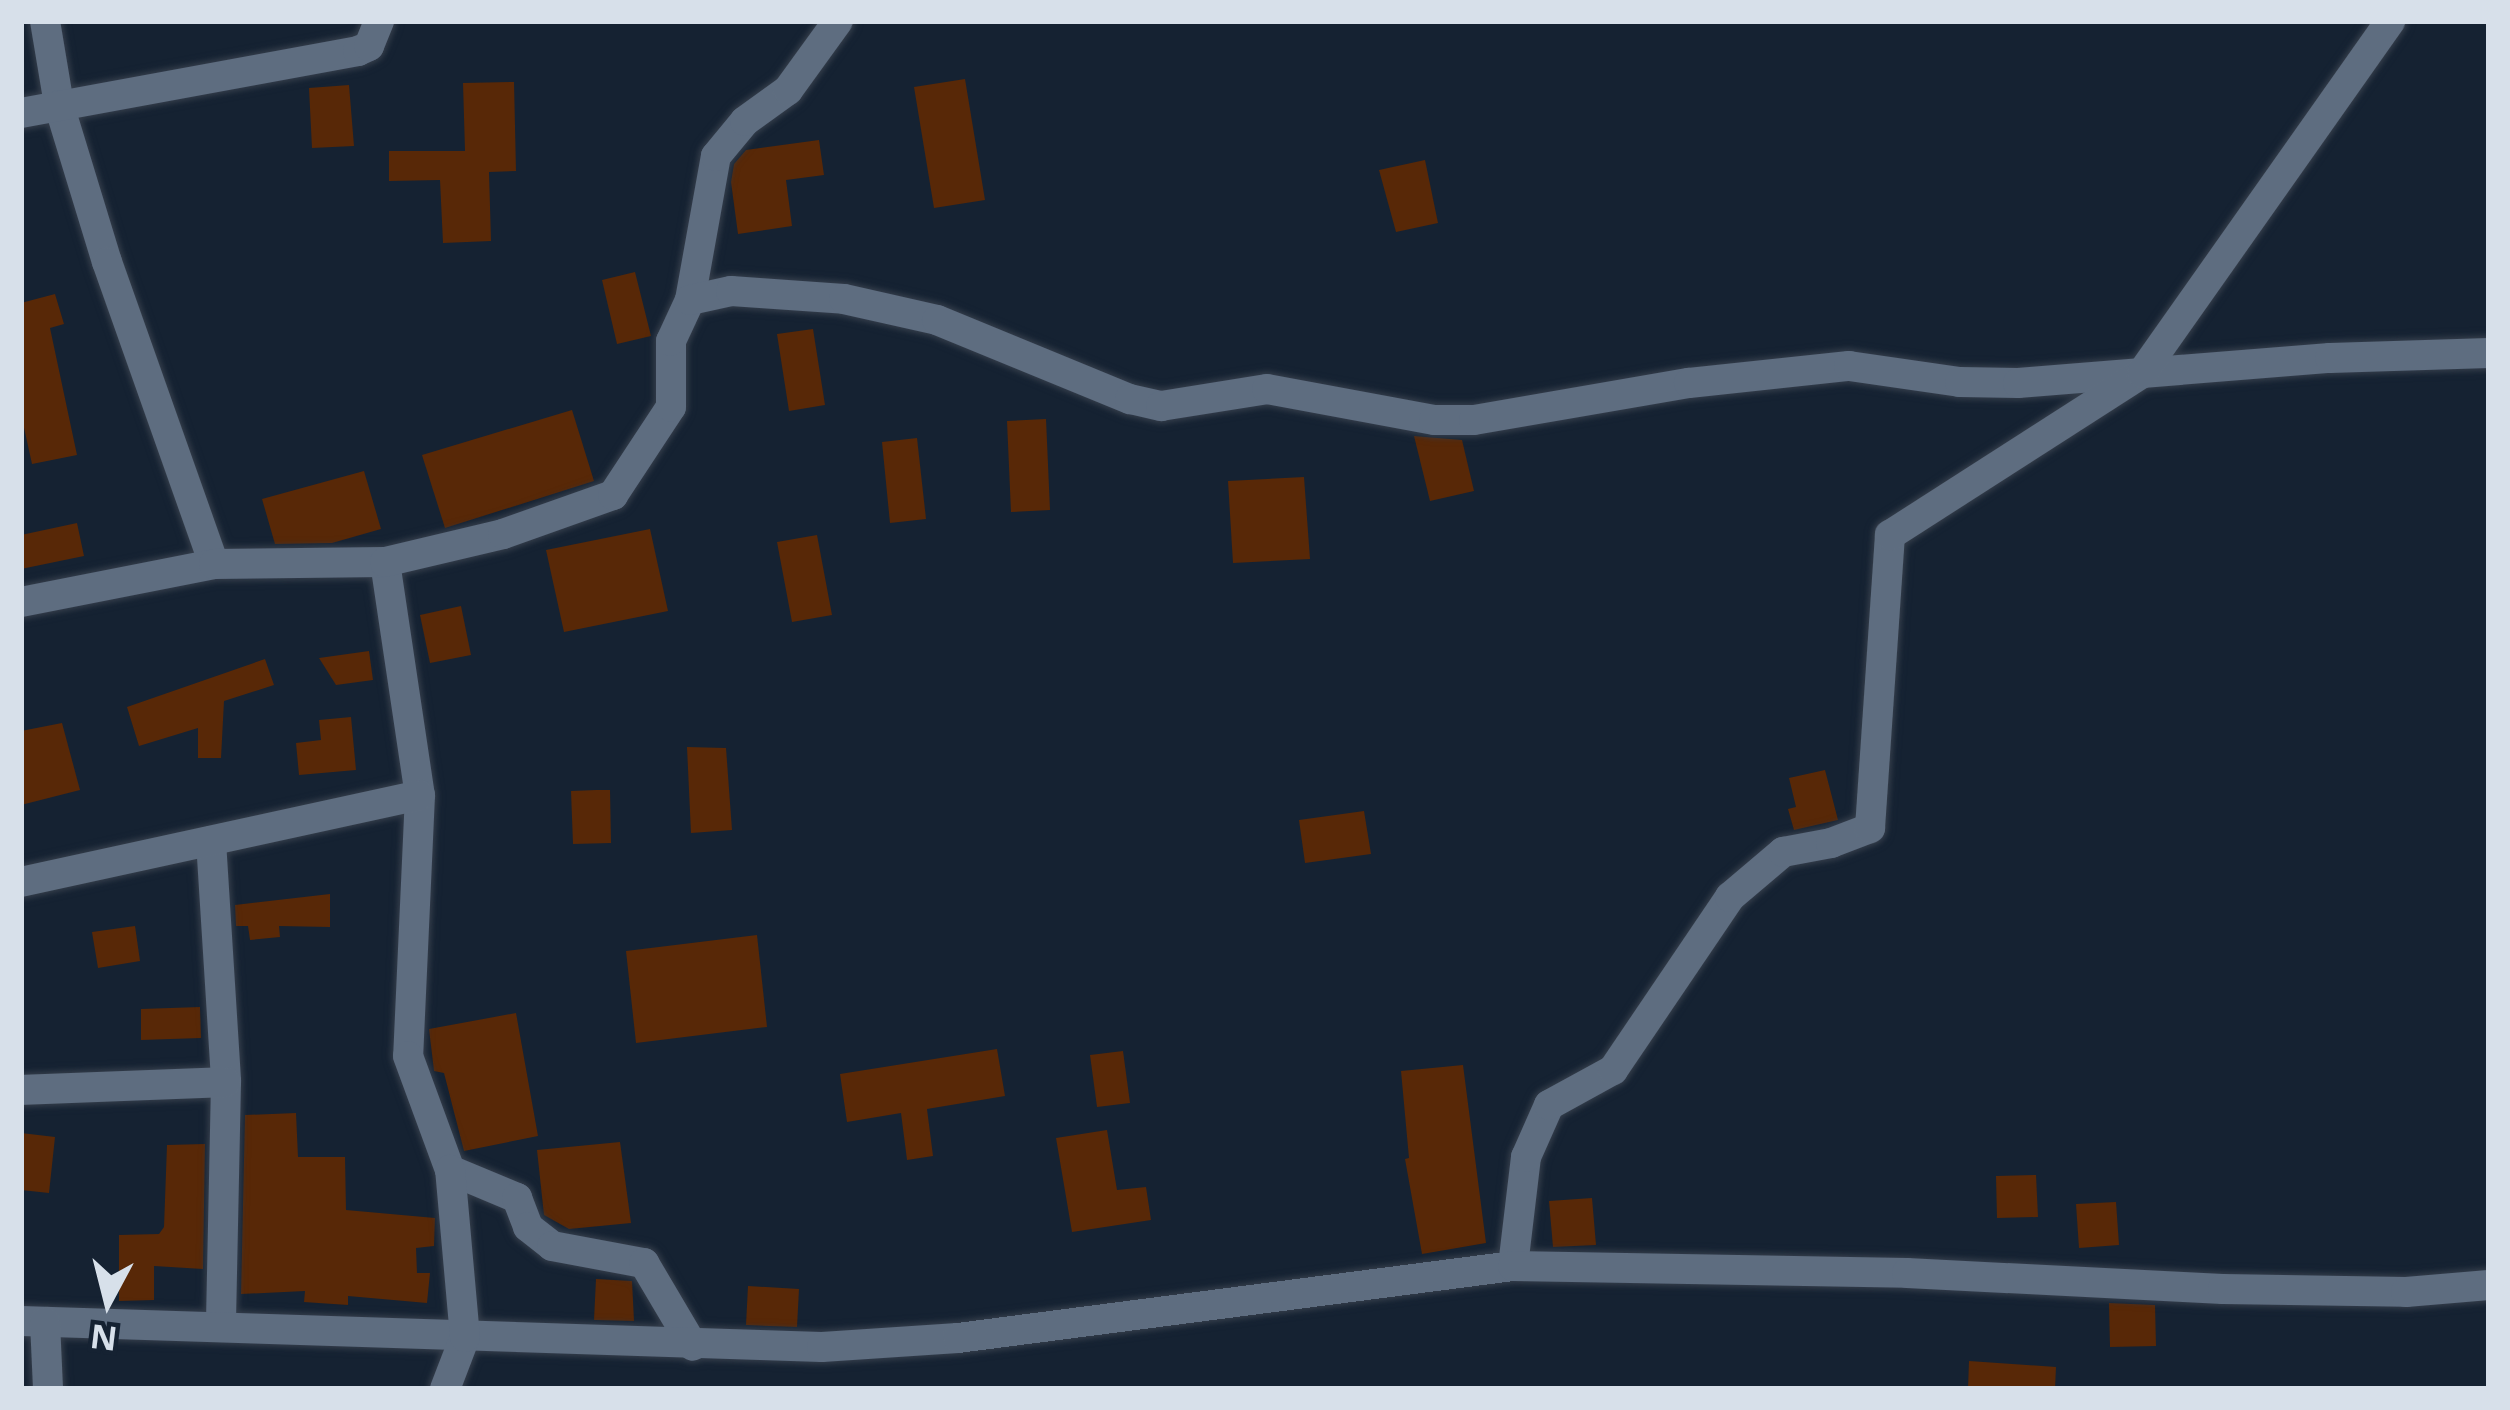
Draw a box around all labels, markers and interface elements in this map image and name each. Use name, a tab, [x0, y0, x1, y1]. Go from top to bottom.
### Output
north arrow	[48, 1242, 168, 1362]
text: N	[87, 1314, 120, 1362]

